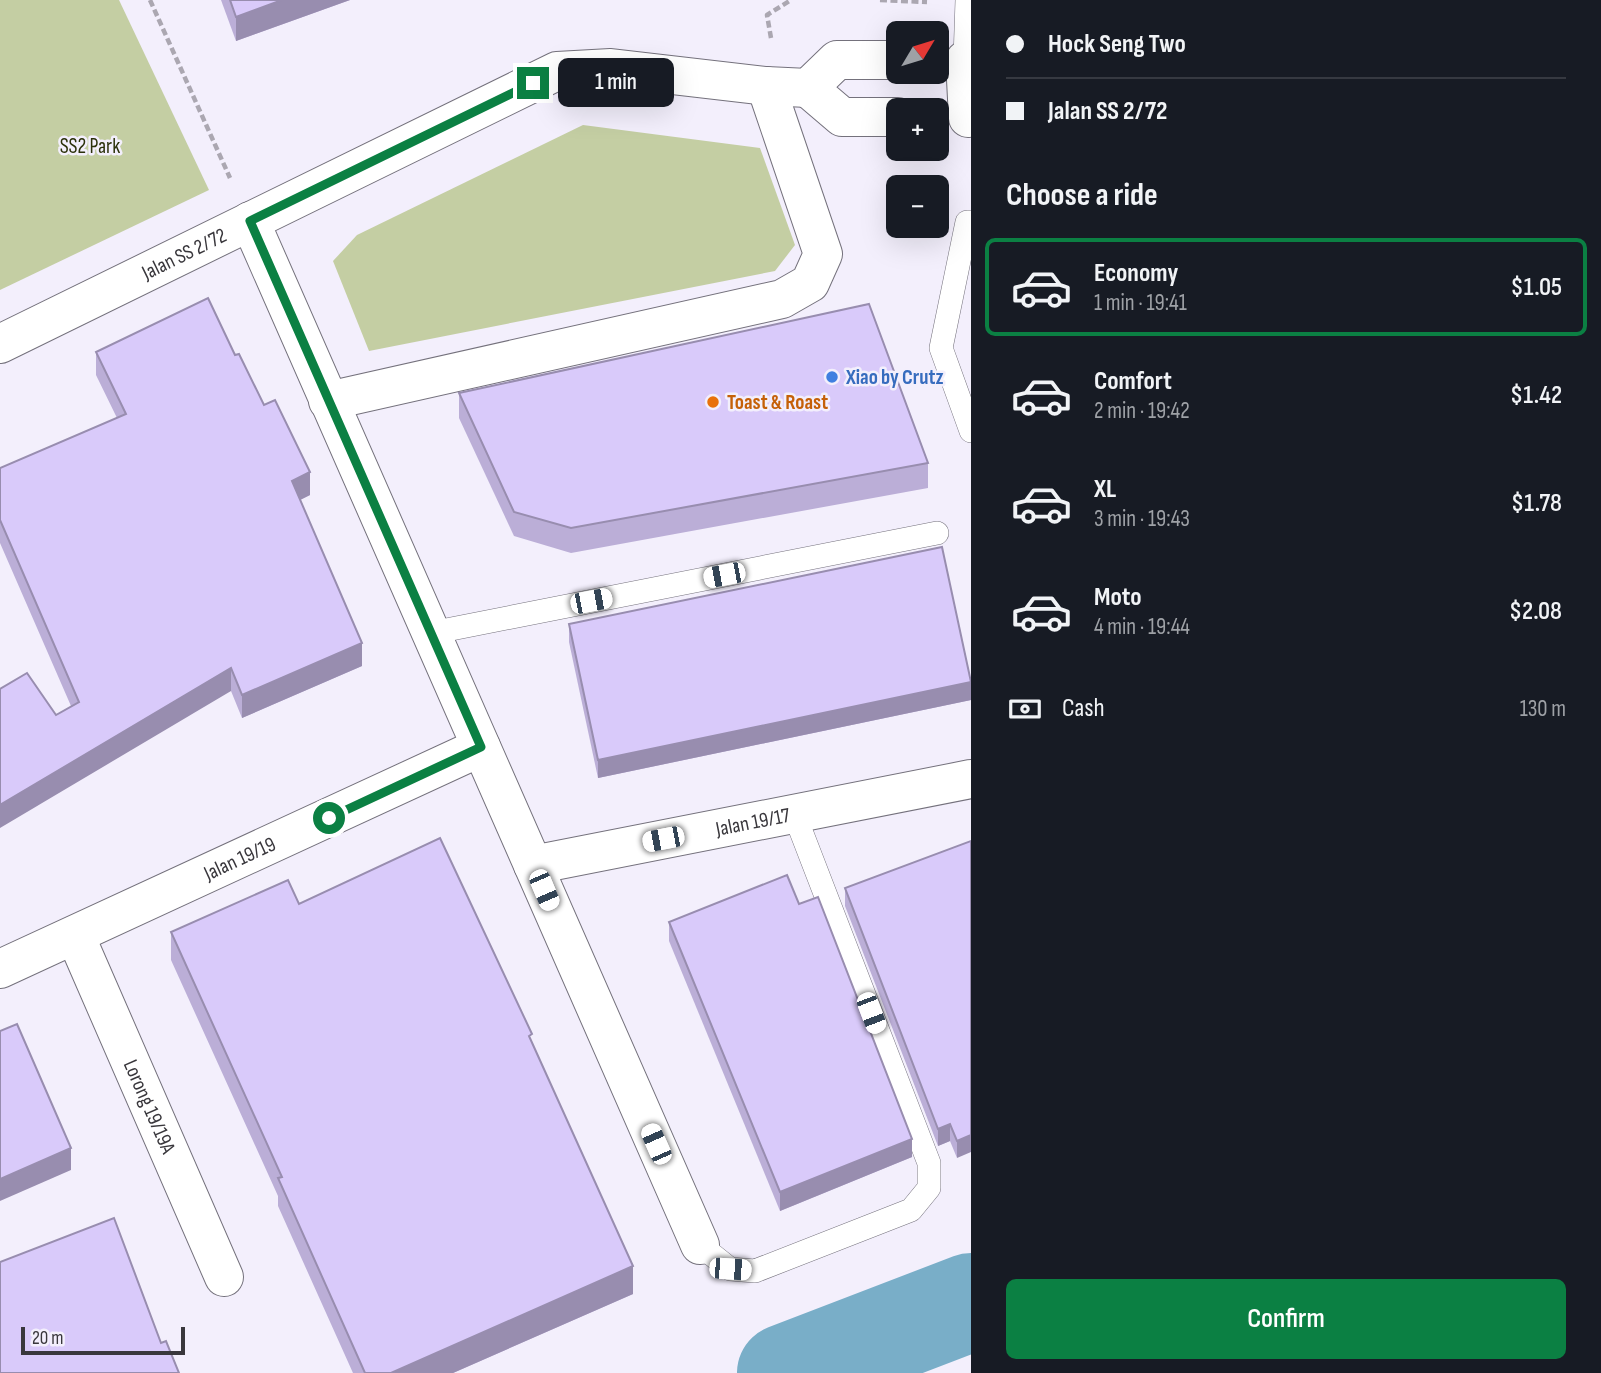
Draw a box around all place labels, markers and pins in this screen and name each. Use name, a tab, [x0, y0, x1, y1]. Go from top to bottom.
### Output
place label: Xiao by Crutz	[845, 365, 944, 390]
marker: Xiao by Crutz	[824, 369, 840, 385]
place label: Toast & Roast	[727, 390, 828, 415]
marker: Toast & Roast	[705, 394, 721, 410]

